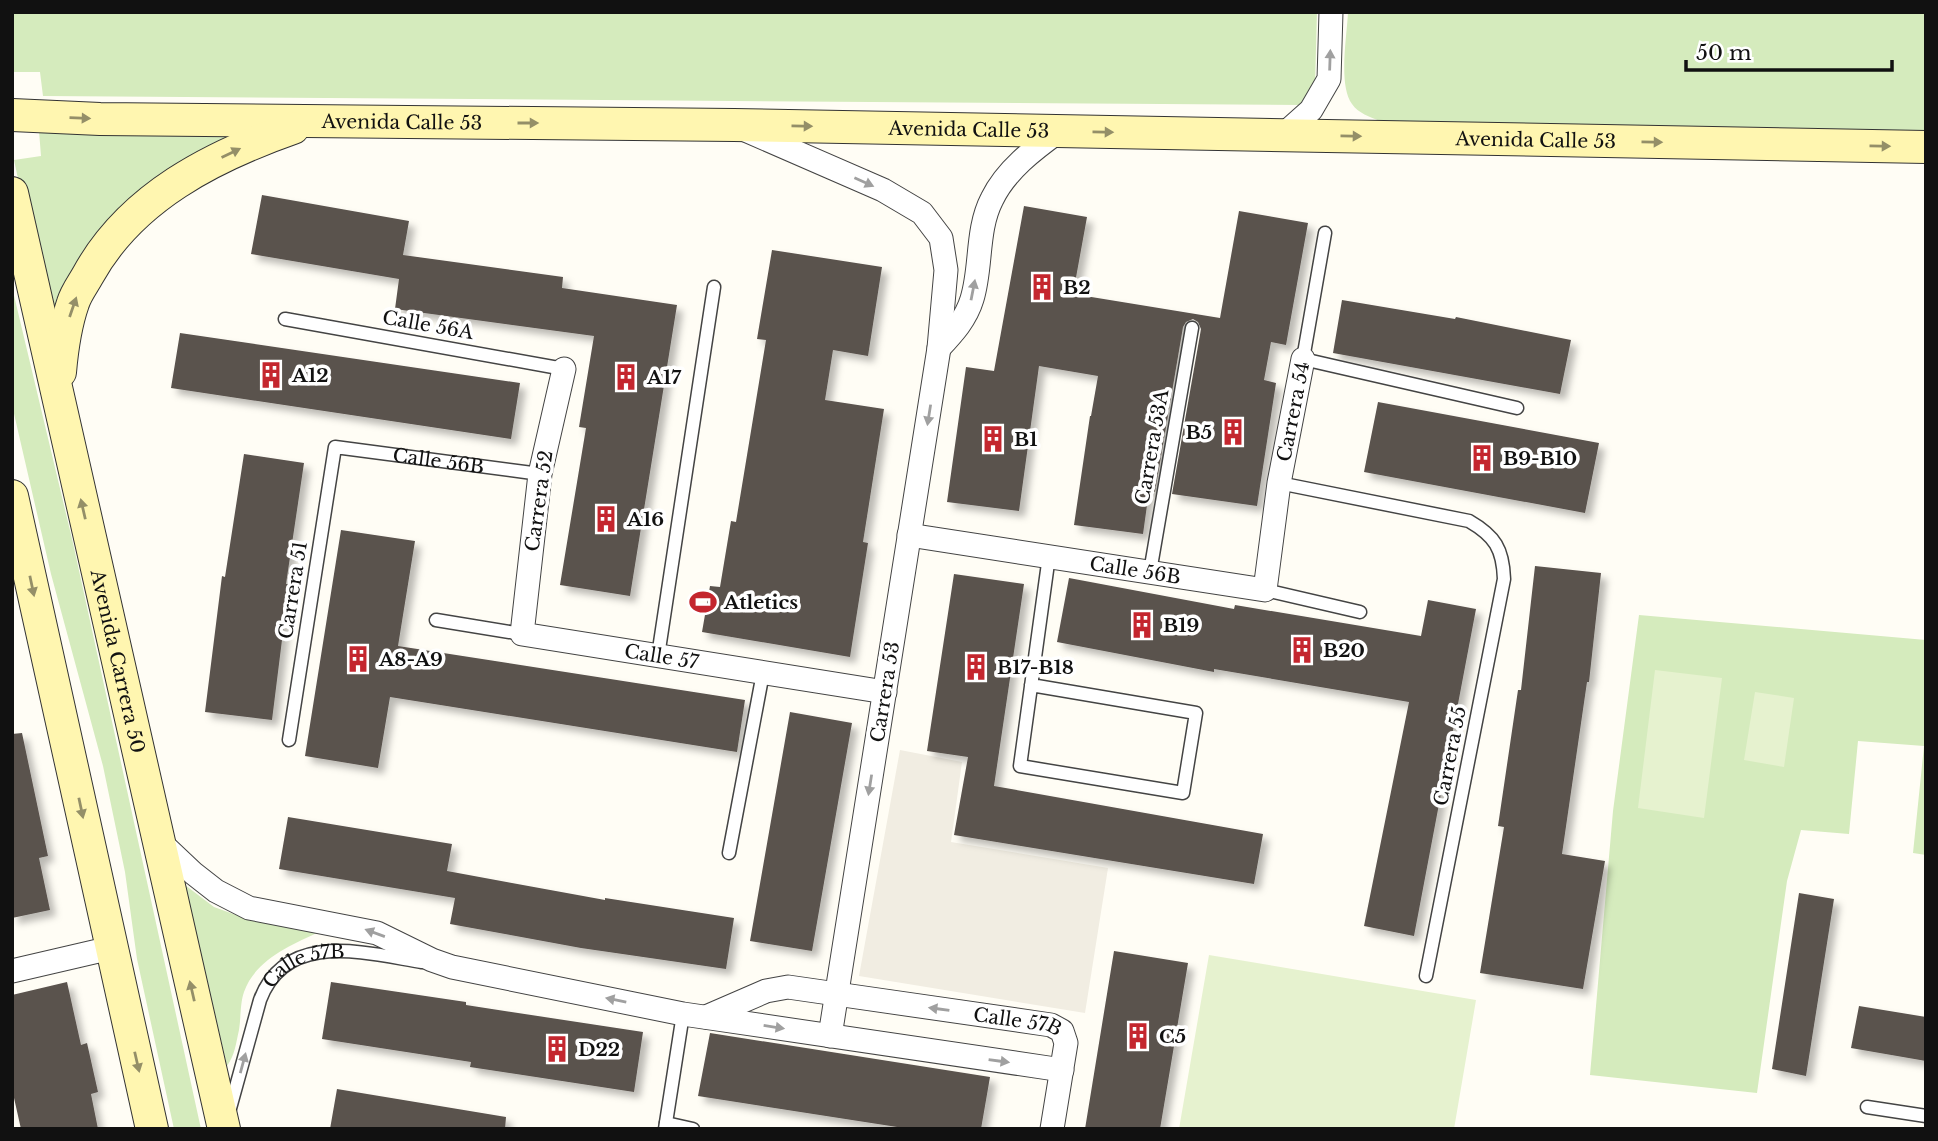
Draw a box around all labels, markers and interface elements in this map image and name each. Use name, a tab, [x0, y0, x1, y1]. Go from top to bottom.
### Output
scale bar	[1686, 28, 1892, 72]
text: 50 m	[1696, 40, 1752, 66]
one-way arrow	[1324, 49, 1335, 71]
street label: Avenida Calle 53	[320, 110, 482, 134]
one-way arrow	[70, 112, 92, 123]
street label: Avenida Calle 53	[887, 116, 1049, 142]
one-way arrow	[517, 117, 539, 129]
one-way arrow	[792, 120, 814, 132]
one-way arrow	[1093, 126, 1115, 138]
street label: Avenida Calle 53	[1454, 127, 1616, 153]
one-way arrow	[1340, 131, 1362, 142]
one-way arrow	[1641, 136, 1663, 148]
one-way arrow	[1869, 140, 1891, 152]
one-way arrow	[221, 147, 241, 158]
one-way arrow	[854, 176, 874, 188]
building icon: B2	[1027, 272, 1057, 302]
place label: B2	[1063, 276, 1091, 299]
one-way arrow	[968, 279, 979, 301]
one-way arrow	[68, 296, 79, 317]
street label: Calle 56A	[381, 306, 476, 344]
building icon: A12	[256, 360, 286, 390]
street label: Carrera 54	[1272, 360, 1314, 463]
building icon: A17	[611, 362, 641, 392]
place label: A12	[291, 364, 329, 387]
place label: A17	[646, 366, 682, 389]
street label: Carrera 53A	[1131, 387, 1174, 506]
one-way arrow	[923, 404, 934, 426]
building icon: B5	[1218, 417, 1248, 447]
place label: B5	[1186, 421, 1212, 444]
building icon: B1	[978, 424, 1008, 454]
place label: B1	[1014, 428, 1037, 451]
street label: Calle 56B	[391, 443, 486, 478]
building icon: B9-B10	[1467, 443, 1497, 473]
place label: B9-B10	[1503, 447, 1577, 470]
street label: Carrera 52	[521, 449, 557, 553]
one-way arrow	[77, 498, 88, 520]
building icon: A16	[591, 504, 621, 534]
place label: A16	[626, 508, 664, 531]
street label: Carrera 51	[274, 539, 312, 641]
street label: Calle 56B	[1088, 552, 1183, 588]
street label: Avenida Carrera 50	[86, 566, 150, 755]
one-way arrow	[27, 575, 38, 597]
sports icon: Atletics	[688, 587, 718, 617]
place label: Atletics	[723, 591, 798, 614]
building icon: B19	[1127, 610, 1157, 640]
place label: B19	[1163, 614, 1199, 637]
building icon: B20	[1287, 635, 1317, 665]
street label: Calle 57	[623, 639, 701, 674]
place label: B20	[1323, 639, 1365, 662]
street label: Carrera 53	[866, 640, 904, 744]
building icon: A8-A9	[343, 644, 373, 674]
place label: A8-A9	[378, 648, 443, 671]
building icon: B17-B18	[961, 652, 991, 682]
place label: B17-B18	[997, 656, 1074, 679]
street label: Carrera 55	[1429, 704, 1471, 808]
one-way arrow	[864, 774, 875, 796]
one-way arrow	[75, 797, 86, 819]
one-way arrow	[364, 928, 385, 939]
street label: Calle 57B	[257, 940, 345, 992]
one-way arrow	[187, 979, 198, 1001]
one-way arrow	[605, 995, 627, 1006]
street label: Calle 57B	[972, 1002, 1066, 1040]
one-way arrow	[928, 1003, 950, 1014]
building icon: C5	[1123, 1021, 1153, 1051]
one-way arrow	[763, 1022, 785, 1033]
place label: C5	[1159, 1025, 1186, 1048]
building icon: D22	[542, 1034, 572, 1064]
place label: D22	[578, 1038, 620, 1061]
one-way arrow	[132, 1051, 143, 1073]
one-way arrow	[238, 1052, 248, 1073]
one-way arrow	[988, 1056, 1010, 1067]

